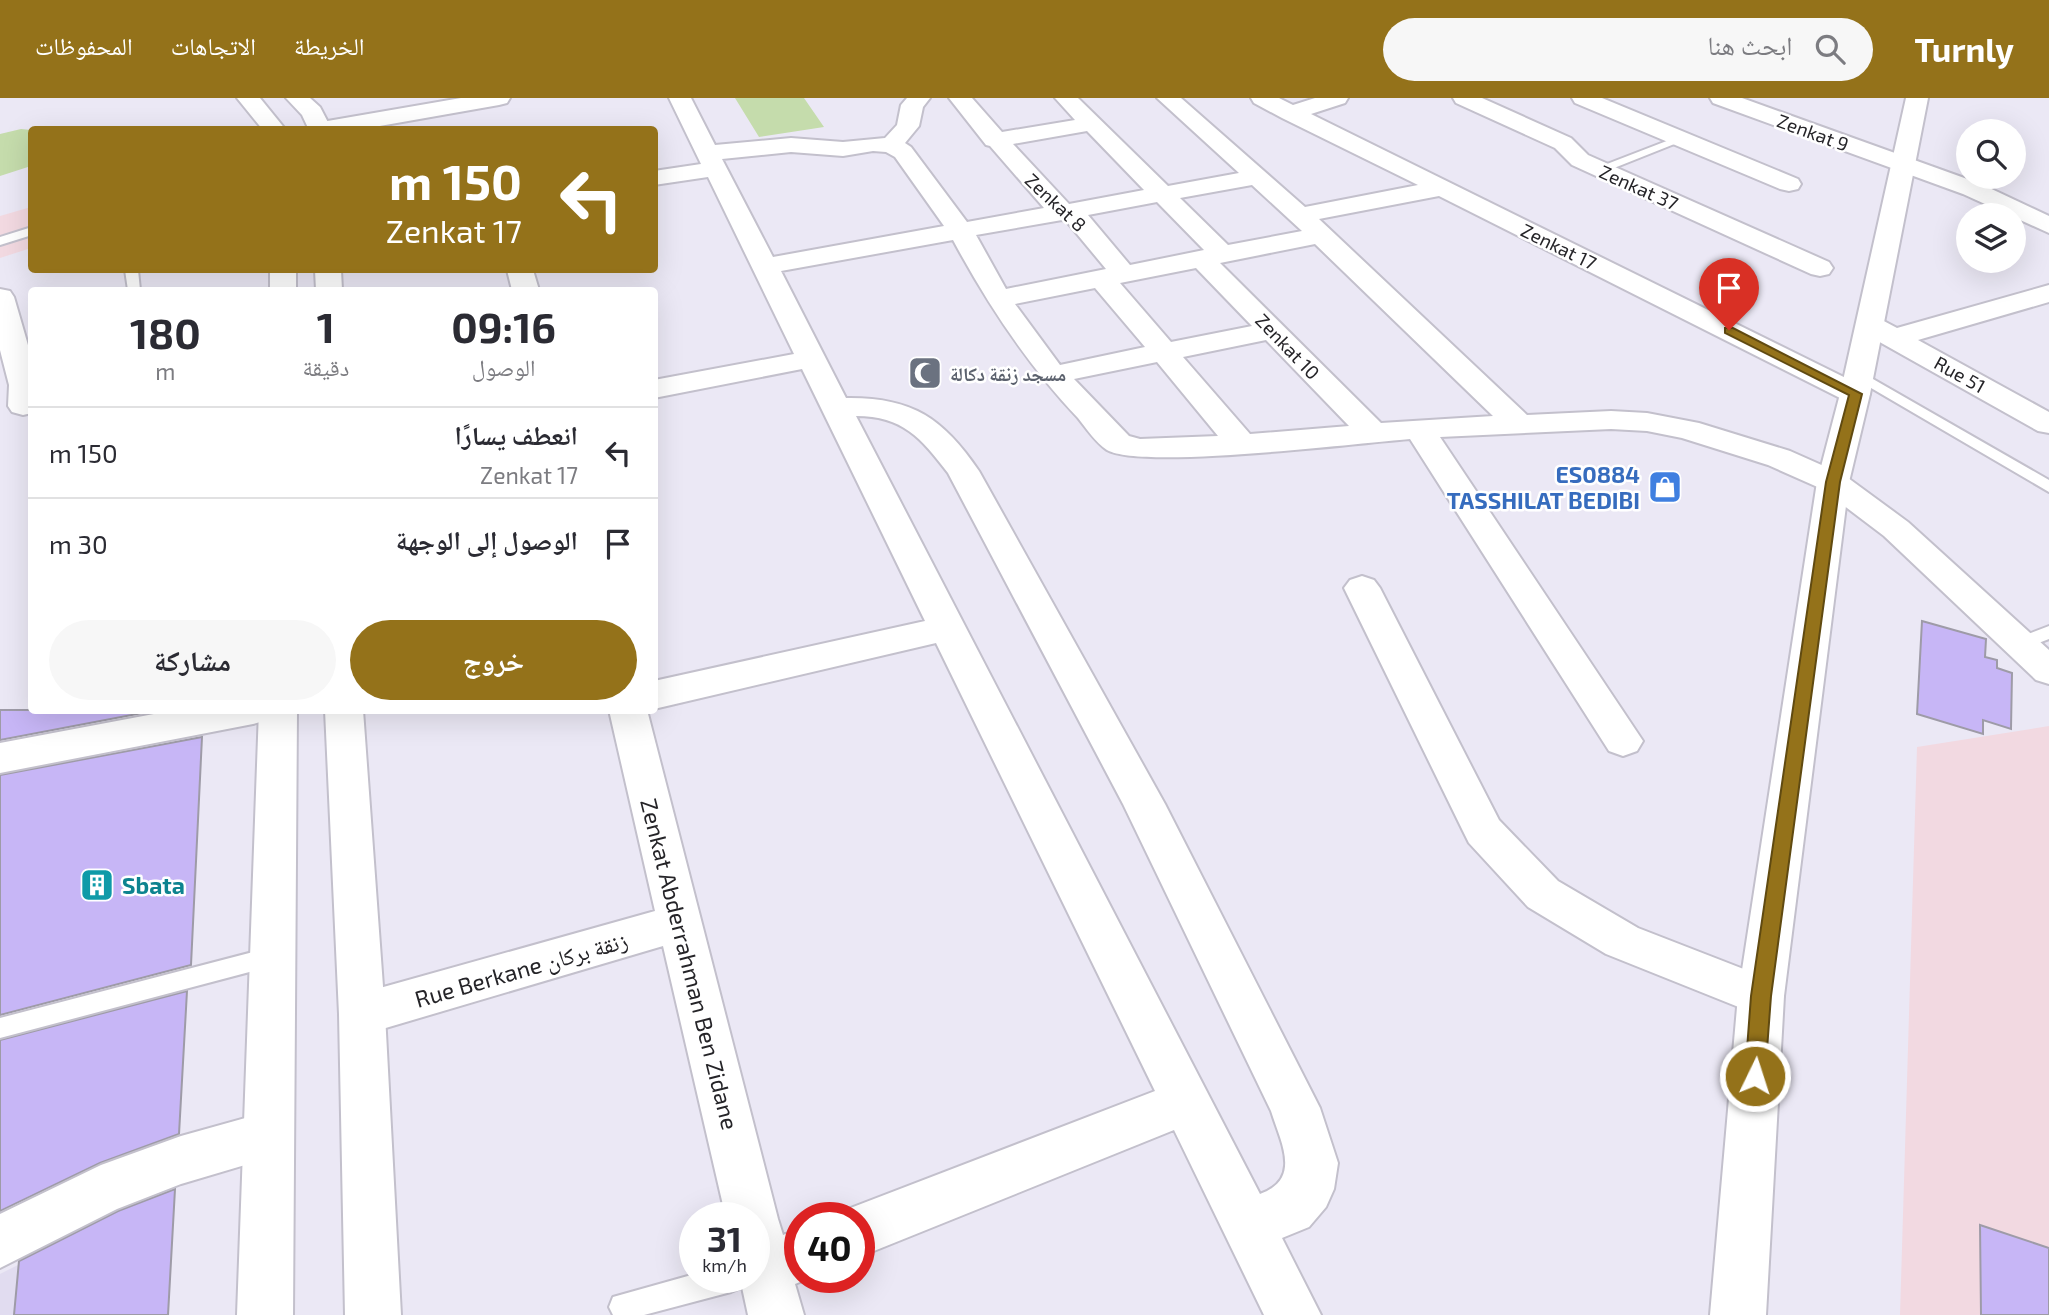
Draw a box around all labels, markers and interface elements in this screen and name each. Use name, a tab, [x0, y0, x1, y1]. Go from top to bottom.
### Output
search box	[1383, 18, 1873, 81]
text: ابحث هنا	[1707, 29, 1793, 60]
text: Turnly	[1915, 29, 2014, 69]
icon: search	[1811, 30, 1849, 68]
text: المحفوظات	[35, 31, 133, 60]
text: الاتجاهات	[171, 31, 256, 60]
text: الخريطة	[294, 31, 365, 60]
street label: Zenkat 9	[1774, 108, 1852, 156]
map controls	[1956, 119, 2026, 273]
button: search	[1956, 119, 2026, 189]
text: 150 m	[389, 151, 522, 210]
icon: left	[546, 154, 637, 245]
street label: Zenkat 37	[1596, 159, 1682, 215]
street label: Zenkat 8	[1021, 168, 1091, 236]
button: layers	[1956, 203, 2026, 273]
text: Zenkat 17	[386, 211, 522, 249]
street label: Zenkat 17	[1518, 218, 1601, 274]
pin	[1699, 258, 1759, 330]
icon: arrive	[1710, 269, 1748, 307]
text: 1	[317, 301, 335, 351]
text: 09:16	[451, 301, 556, 351]
text: 180	[130, 307, 201, 357]
street label: Zenkat 10	[1251, 308, 1325, 384]
street label: Rue 51	[1930, 351, 1990, 397]
text: دقيقة	[303, 353, 349, 381]
text: الوصول	[472, 353, 535, 381]
mosque icon: مسجد زنقة دكالة	[906, 354, 944, 392]
text: m	[155, 357, 175, 385]
place label: مسجد زنقة دكالة	[950, 362, 1066, 385]
text: انعطف يسارًا	[454, 419, 578, 450]
icon: left	[599, 434, 637, 472]
text: 150 m	[49, 437, 118, 468]
place label: ES0884 TASSHILAT BEDIBI	[1447, 460, 1640, 514]
text: Zenkat 17	[480, 461, 578, 489]
shop icon: ES0884 TASSHILAT BEDIBI	[1646, 468, 1684, 506]
text: الوصول إلى الوجهة	[396, 524, 578, 555]
icon: arrive	[599, 525, 637, 563]
text: 30 m	[49, 528, 108, 559]
button: مشاركة	[49, 620, 336, 700]
button: خروج	[350, 620, 637, 700]
street label: Zenkat Abderrahman Ben Zidane	[635, 795, 745, 1133]
building icon: Sbata	[78, 866, 116, 904]
place label: Sbata	[122, 871, 185, 899]
street label: Rue Berkane زنقة بركان	[411, 925, 631, 1014]
position arrow	[1718, 1039, 1792, 1113]
speed limit sign: 40	[784, 1202, 875, 1293]
text: 31	[707, 1217, 742, 1259]
text: km/h	[702, 1254, 747, 1276]

